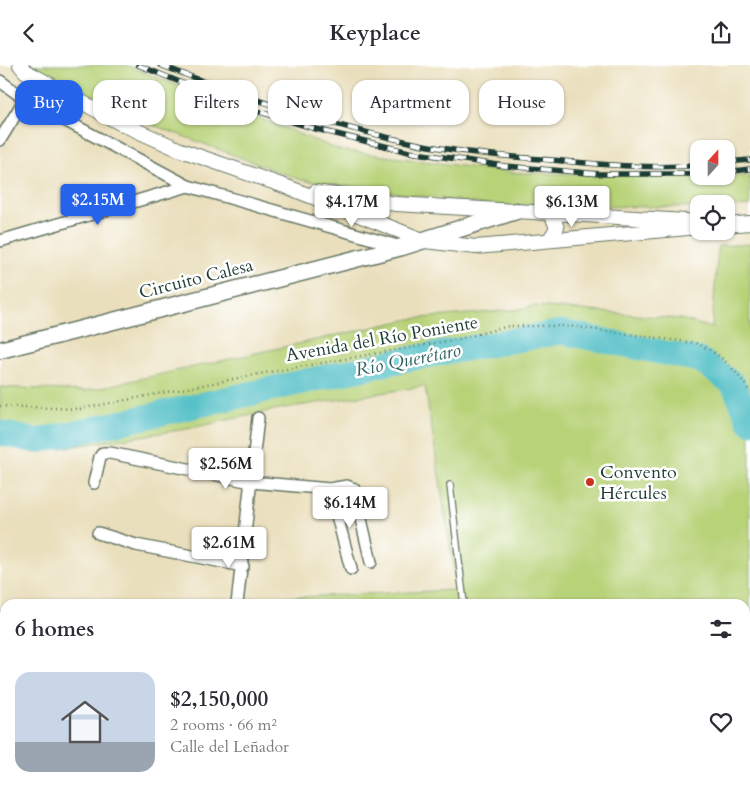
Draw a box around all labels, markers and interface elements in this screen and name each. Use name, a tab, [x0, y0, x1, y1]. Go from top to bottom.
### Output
text: Keyplace	[329, 18, 421, 48]
icon: back	[15, 19, 43, 47]
icon: share	[707, 19, 735, 47]
chip: Buy	[15, 80, 83, 125]
chip: Rent	[93, 80, 165, 125]
chip: Filters	[175, 80, 258, 125]
chip: New	[268, 80, 342, 125]
chip: Apartment	[352, 80, 469, 125]
chip: House	[479, 80, 564, 125]
north arrow	[690, 140, 735, 185]
map controls	[690, 140, 735, 240]
pin: $2.15M	[57, 184, 139, 226]
pin: $4.17M	[311, 185, 393, 228]
pin: $6.13M	[531, 185, 613, 228]
text: $2.15M	[72, 189, 124, 211]
text: $4.17M	[326, 191, 378, 213]
text: $6.13M	[546, 191, 598, 213]
button: locate	[690, 195, 735, 240]
street label: Circuito Calesa	[136, 253, 256, 305]
street label: Avenida del Río Poniente	[284, 310, 480, 368]
water label: Río Querétaro	[353, 337, 463, 383]
pin: $2.56M	[185, 447, 267, 490]
text: $2.56M	[200, 453, 252, 475]
place label: Convento Hércules	[600, 460, 677, 506]
marker: Convento Hércules	[584, 476, 596, 488]
pin: $6.14M	[309, 487, 391, 529]
text: $6.14M	[324, 492, 376, 514]
pin: $2.61M	[188, 527, 270, 569]
text: $2.61M	[203, 532, 255, 554]
text: 6 homes	[15, 615, 94, 644]
icon: filters	[707, 615, 735, 643]
text: $2,150,000	[170, 685, 268, 714]
icon: home	[55, 692, 115, 752]
icon: heart	[707, 708, 735, 736]
text: 2 rooms · 66 m²	[170, 714, 277, 736]
text: Calle del Leñador	[170, 736, 289, 758]

